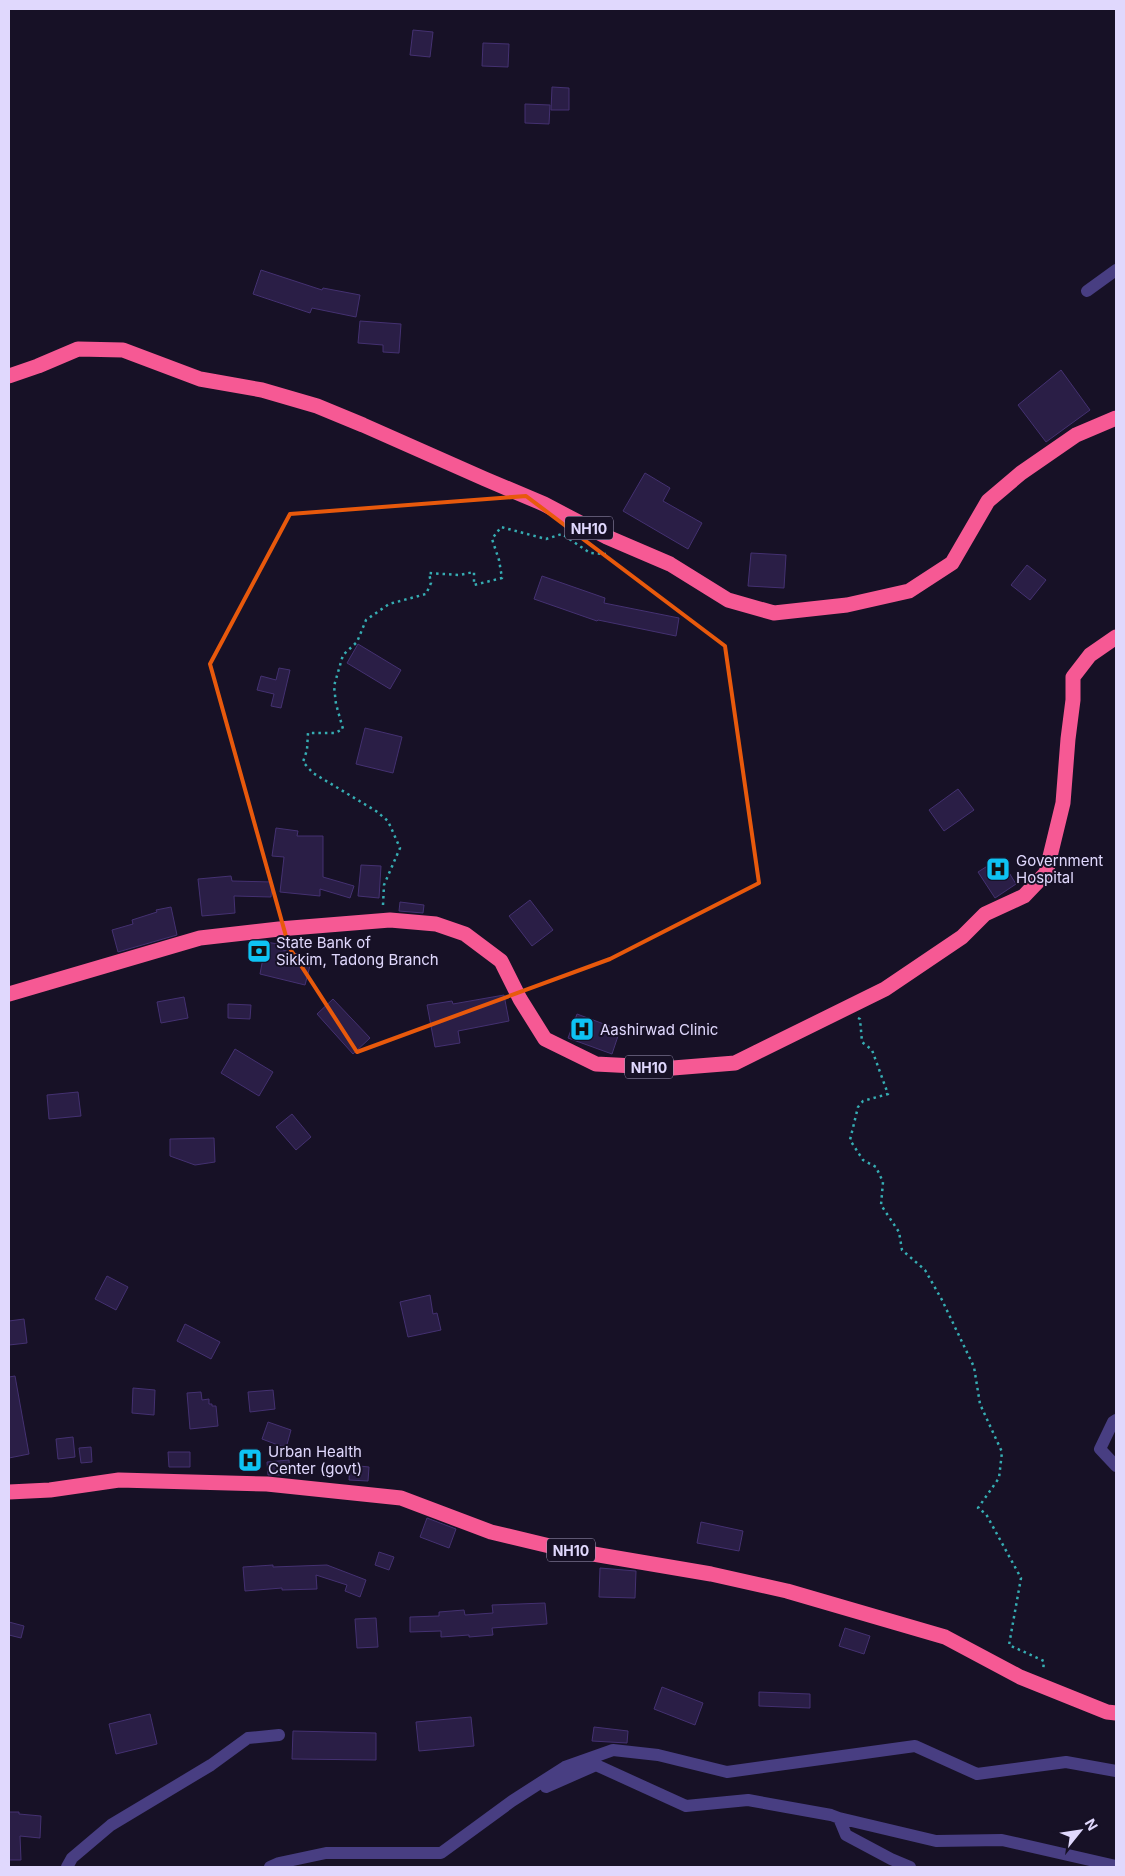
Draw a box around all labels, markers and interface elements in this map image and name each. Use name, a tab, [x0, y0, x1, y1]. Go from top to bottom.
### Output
road number: NH10	[565, 516, 613, 540]
place label: Government Hospital	[1016, 851, 1103, 887]
hospital icon: Government Hospital	[985, 856, 1011, 882]
place label: State Bank of Sikkim, Tadong Branch	[276, 933, 439, 969]
bank icon: State Bank of Sikkim, Tadong Branch	[246, 938, 272, 964]
hospital icon: Aashirwad Clinic	[569, 1016, 595, 1042]
place label: Aashirwad Clinic	[600, 1020, 718, 1039]
road number: NH10	[625, 1056, 673, 1078]
place label: Urban Health Center (govt)	[268, 1442, 362, 1478]
hospital icon: Urban Health Center (govt)	[237, 1447, 263, 1473]
road number: NH10	[547, 1538, 595, 1562]
north arrow	[1055, 1806, 1105, 1856]
text: N	[1082, 1815, 1102, 1833]

